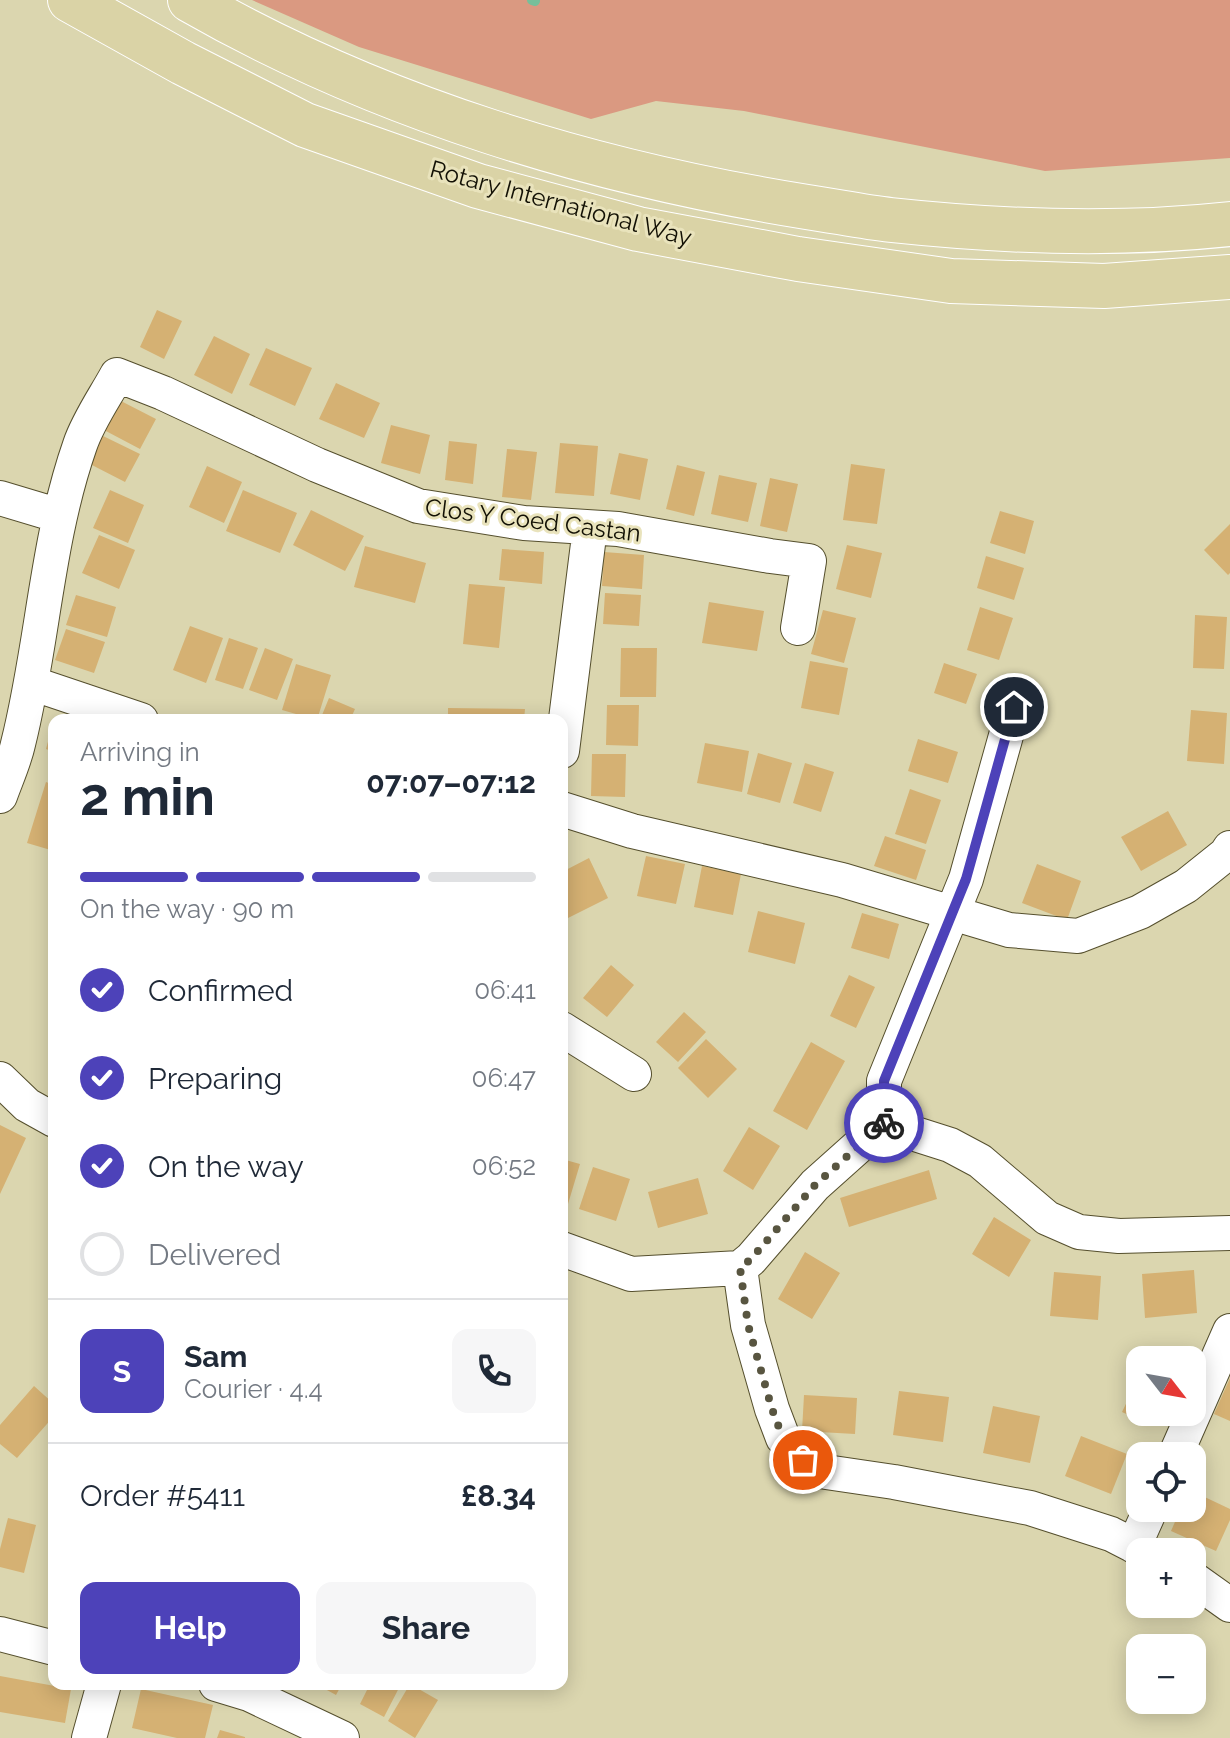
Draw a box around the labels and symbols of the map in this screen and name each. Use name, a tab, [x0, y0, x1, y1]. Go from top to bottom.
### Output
street label: Rotary International Way	[427, 154, 695, 252]
street label: Clos Y Coed Castan	[423, 492, 643, 548]
pin	[980, 673, 1048, 741]
courier	[844, 1083, 924, 1163]
north arrow	[1126, 1346, 1206, 1426]
pin	[769, 1426, 837, 1494]

